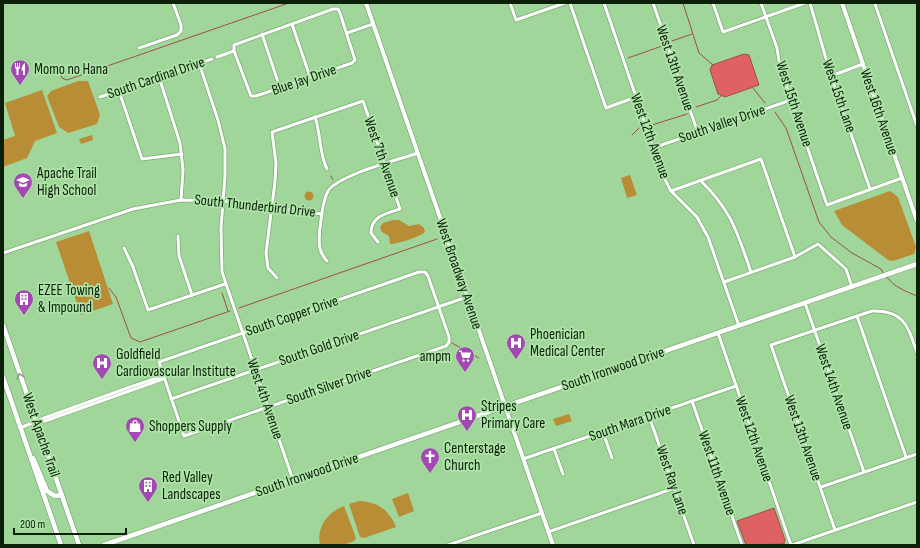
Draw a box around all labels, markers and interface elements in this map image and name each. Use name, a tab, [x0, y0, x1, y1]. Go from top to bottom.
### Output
street label: West 13th Avenue	[651, 23, 699, 113]
street label: South Cardinal Drive	[105, 52, 207, 104]
street label: West 15th Lane	[818, 57, 860, 135]
restaurant icon: Momo no Hana	[9, 58, 31, 86]
street label: West 15th Avenue	[771, 59, 817, 149]
place label: Momo no Hana	[34, 60, 108, 79]
street label: Blue Jay Drive	[269, 60, 339, 100]
street label: West 16th Avenue	[855, 66, 903, 158]
street label: West 12th Avenue	[626, 91, 674, 181]
street label: South Valley Drive	[676, 100, 768, 148]
street label: West 7th Avenue	[359, 114, 405, 200]
place label: Apache Trail High School	[36, 164, 97, 200]
school or university icon: Apache Trail High School	[12, 171, 34, 199]
street label: South Thunderbird Drive	[193, 190, 317, 222]
street label: West Broadway Avenue	[431, 216, 487, 332]
place label: EZEE Towing & Impound	[38, 281, 100, 317]
building icon: EZEE Towing & Impound	[13, 288, 35, 316]
street label: South Copper Drive	[243, 291, 341, 341]
street label: South Gold Drive	[276, 325, 362, 371]
place label: Phoenician Medical Center	[530, 325, 606, 361]
hospital icon: Phoenician Medical Center	[505, 332, 527, 360]
street label: South Ironwood Drive	[559, 342, 667, 396]
street label: West 14th Avenue	[810, 342, 858, 432]
place label: Goldfield Cardiovascular Institute	[116, 345, 236, 381]
supermarket icon: ampm	[454, 345, 476, 373]
place label: ampm	[420, 347, 451, 366]
hospital icon: Goldfield Cardiovascular Institute	[91, 352, 113, 380]
street label: West 4th Avenue	[242, 356, 288, 442]
street label: South Silver Drive	[284, 363, 374, 409]
one-way arrow	[17, 373, 25, 380]
street label: West Apache Trail	[18, 390, 64, 480]
street label: West 13th Avenue	[779, 393, 827, 483]
street label: West 12th Avenue	[730, 394, 778, 484]
place label: Stripes Primary Care	[481, 397, 545, 433]
street label: South Mara Drive	[587, 400, 673, 446]
hospital icon: Stripes Primary Care	[456, 404, 478, 432]
shop icon: Shoppers Supply	[124, 415, 146, 443]
place label: Shoppers Supply	[149, 417, 232, 436]
street label: West 11th Avenue	[694, 428, 740, 518]
place label: Centerstage Church	[444, 439, 506, 475]
street label: West Ray Lane	[651, 443, 693, 517]
church icon: Centerstage Church	[419, 446, 441, 474]
street label: South Ironwood Drive	[253, 448, 361, 502]
place label: Red Valley Landscapes	[162, 468, 221, 504]
building icon: Red Valley Landscapes	[137, 475, 159, 503]
scale bar	[14, 510, 126, 536]
text: 200 m	[20, 517, 46, 532]

